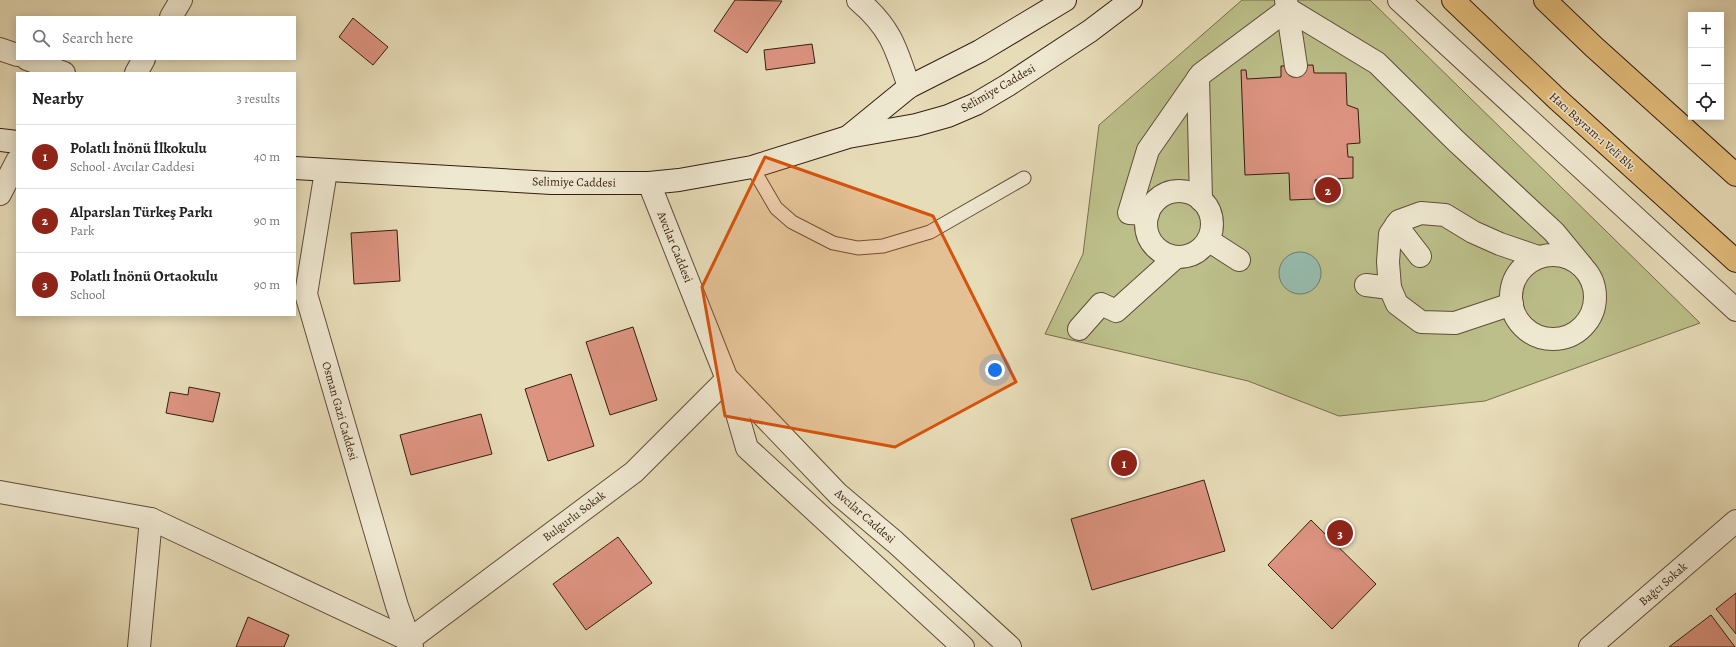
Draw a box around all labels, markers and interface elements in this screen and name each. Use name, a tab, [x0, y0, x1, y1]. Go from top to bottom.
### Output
map controls	[1688, 12, 1724, 120]
button: +	[1688, 12, 1724, 48]
search box	[16, 16, 296, 60]
icon: search	[30, 27, 52, 49]
text: Search here	[62, 28, 133, 48]
button: −	[1688, 48, 1724, 84]
street label: Selimiye Caddesi	[958, 60, 1038, 116]
button: locate	[1688, 84, 1724, 120]
text: Nearby	[32, 87, 83, 110]
street label: Hacı Bayram-ı Velî Blv.	[1546, 88, 1640, 176]
text: 3 results	[236, 90, 280, 107]
text: Polatlı İnönü İlkokulu	[70, 138, 207, 158]
text: 1	[43, 148, 47, 165]
text: 40 m	[254, 148, 280, 165]
text: School · Avcılar Caddesi	[70, 158, 195, 175]
street label: Selimiye Caddesi	[532, 173, 616, 191]
pin: 2	[1315, 175, 1341, 205]
text: Alparslan Türkeş Parkı	[70, 202, 213, 222]
street label: Avcılar Caddesi	[653, 208, 697, 285]
text: 2	[42, 212, 48, 229]
text: 90 m	[254, 212, 280, 229]
text: Park	[70, 222, 94, 239]
text: Polatlı İnönü Ortaokulu	[70, 266, 218, 286]
text: 3	[42, 276, 48, 293]
text: 90 m	[254, 276, 280, 293]
text: School	[70, 286, 105, 303]
street label: Osman Gazi Caddesi	[318, 360, 362, 462]
your location	[985, 360, 1005, 380]
pin: 1	[1111, 448, 1137, 478]
street label: Avcılar Caddesi	[831, 485, 899, 547]
street label: Bulgurlu Sokak	[539, 487, 609, 545]
pin: 3	[1327, 518, 1353, 548]
street label: Bağcı Sokak	[1635, 559, 1691, 609]

